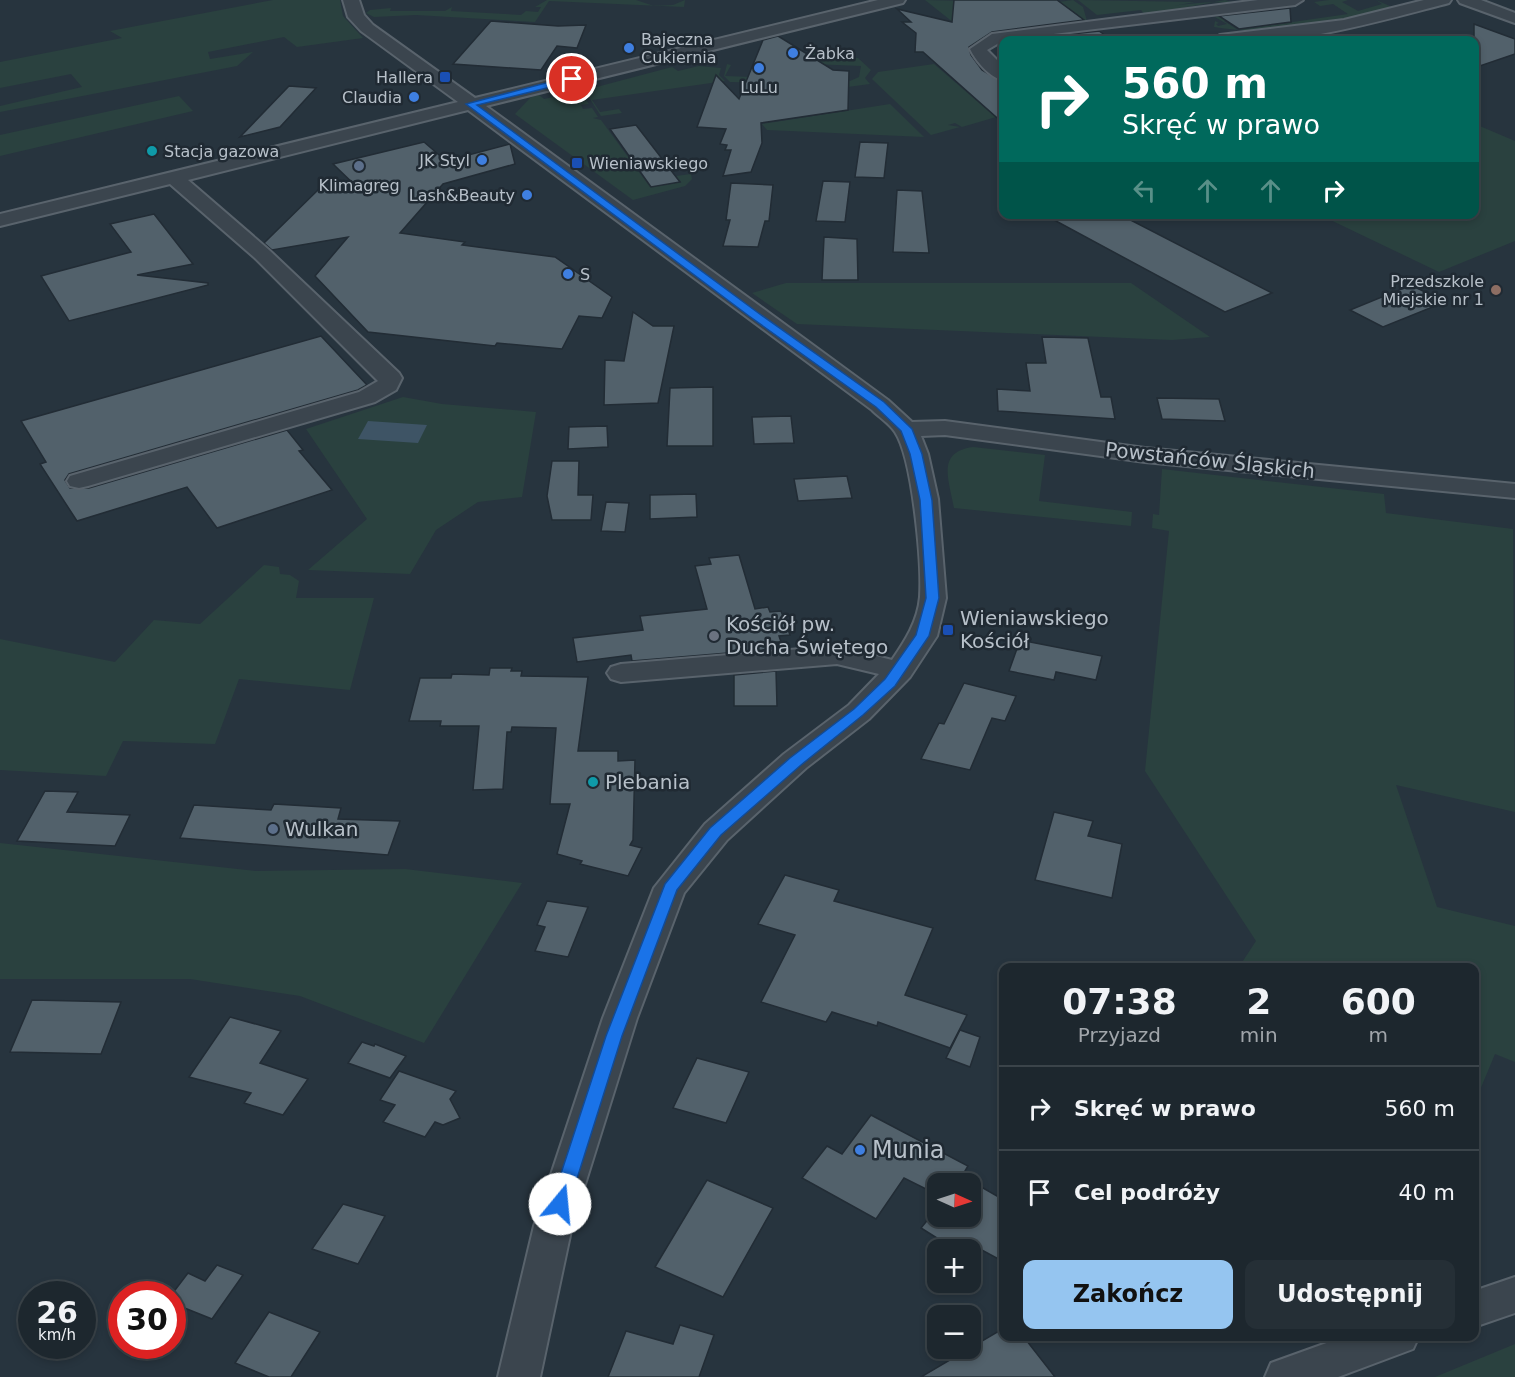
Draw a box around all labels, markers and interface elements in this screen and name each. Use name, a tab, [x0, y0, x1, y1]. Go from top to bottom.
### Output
place label: Bajeczna Cukiernia	[641, 30, 717, 67]
marker: Bajeczna Cukiernia	[622, 41, 636, 55]
place label: Żabka	[805, 44, 855, 63]
marker: Żabka	[786, 46, 800, 60]
pin	[546, 53, 597, 104]
text: 560 m	[1122, 59, 1268, 108]
icon: right	[1023, 60, 1101, 138]
marker: LuLu	[752, 61, 766, 75]
icon: arrive	[555, 62, 588, 95]
place label: Hallera	[376, 68, 433, 87]
marker: Hallera	[438, 70, 452, 84]
place label: LuLu	[740, 78, 778, 97]
place label: Claudia	[342, 88, 402, 107]
marker: Claudia	[407, 90, 421, 104]
text: Skręć w prawo	[1122, 109, 1320, 140]
place label: Stacja gazowa	[164, 142, 279, 161]
marker: Stacja gazowa	[145, 144, 159, 158]
place label: JK Styl	[418, 151, 470, 170]
marker: JK Styl	[475, 153, 489, 167]
place label: Wieniawskiego	[589, 154, 708, 173]
marker: Wieniawskiego	[570, 156, 584, 170]
marker: Klimagreg	[352, 159, 366, 173]
icon: left	[1128, 174, 1161, 207]
icon: ahead	[1191, 174, 1224, 207]
icon: ahead	[1254, 174, 1287, 207]
icon: right	[1317, 174, 1350, 207]
place label: Klimagreg	[318, 176, 400, 195]
place label: Lash&Beauty	[409, 186, 515, 205]
marker: Lash&Beauty	[520, 188, 534, 202]
place label: S	[580, 265, 590, 284]
marker: S	[561, 267, 575, 281]
place label: Przedszkole Miejskie nr 1	[1383, 272, 1484, 309]
marker: Przedszkole Miejskie nr 1	[1489, 283, 1503, 297]
street label: Powstańców Śląskich	[1104, 437, 1316, 483]
place label: Wieniawskiego Kościół	[960, 606, 1109, 653]
place label: Kościół pw. Ducha Świętego	[726, 612, 888, 659]
marker: Wieniawskiego Kościół	[941, 623, 955, 637]
marker: Kościół pw. Ducha Świętego	[707, 629, 721, 643]
place label: Plebania	[605, 770, 690, 794]
marker: Plebania	[586, 775, 600, 789]
place label: Wulkan	[285, 817, 358, 841]
marker: Wulkan	[266, 822, 280, 836]
text: 07:38	[1062, 981, 1177, 1022]
text: 2	[1246, 981, 1271, 1022]
text: 600	[1341, 981, 1416, 1022]
text: Przyjazd	[1078, 1023, 1161, 1047]
text: min	[1240, 1023, 1278, 1047]
text: m	[1369, 1023, 1388, 1047]
icon: right	[1023, 1092, 1056, 1125]
text: Skręć w prawo	[1074, 1096, 1256, 1121]
text: 560 m	[1385, 1096, 1455, 1121]
place label: Munia	[872, 1136, 945, 1164]
marker: Munia	[853, 1143, 867, 1157]
position arrow	[528, 1172, 592, 1236]
north arrow	[927, 1173, 981, 1227]
map controls	[927, 1173, 981, 1359]
icon: arrive	[1023, 1176, 1056, 1209]
text: Cel podróży	[1074, 1180, 1220, 1205]
text: 40 m	[1399, 1180, 1455, 1205]
button: +	[927, 1239, 981, 1293]
button: Zakończ	[1023, 1260, 1233, 1329]
button: Udostępnij	[1245, 1260, 1455, 1329]
speed limit sign: 30	[108, 1281, 186, 1359]
text: 26	[36, 1295, 78, 1330]
button: −	[927, 1305, 981, 1359]
text: km/h	[38, 1326, 76, 1344]

